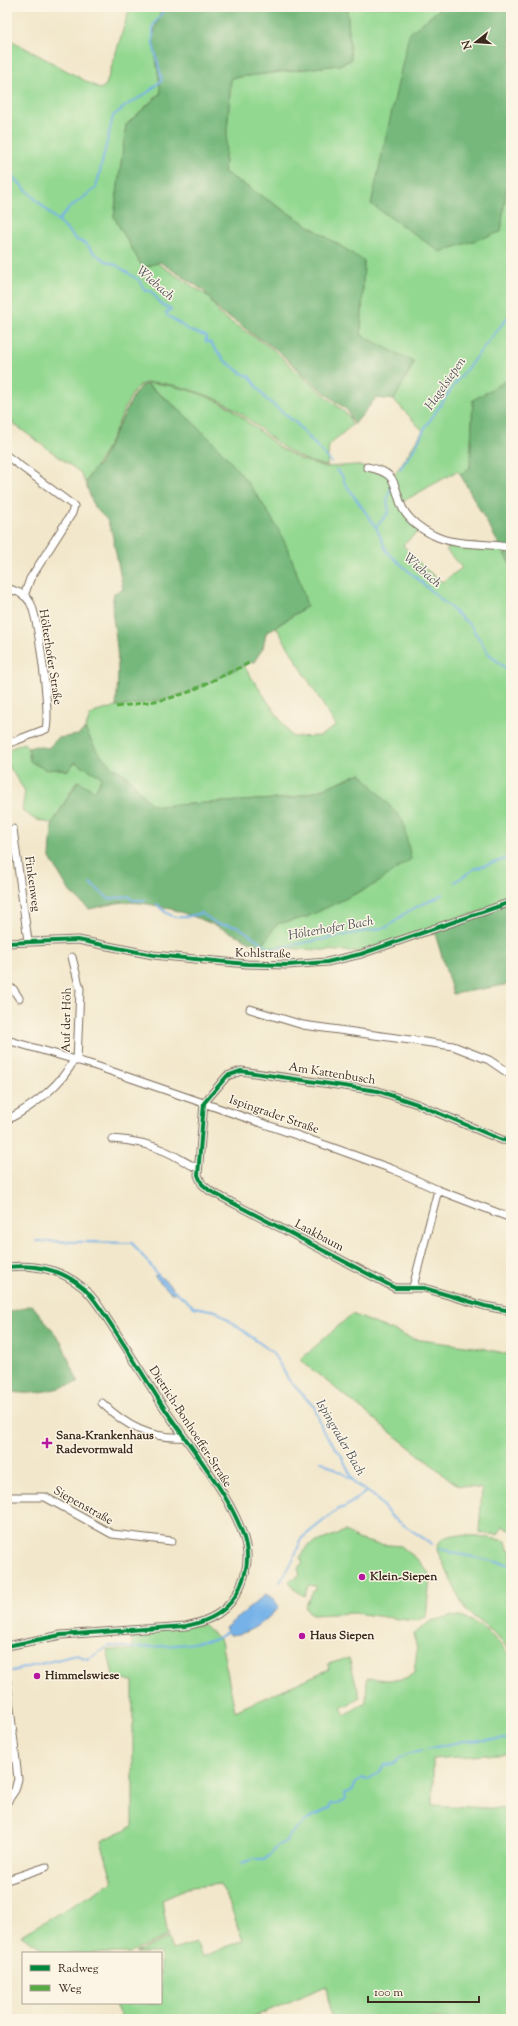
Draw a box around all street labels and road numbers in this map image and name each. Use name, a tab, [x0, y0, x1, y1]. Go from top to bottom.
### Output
street label: Hölterhofer Straße	[34, 608, 67, 707]
street label: Finkenweg	[19, 855, 45, 913]
street label: Kohlstraße	[235, 945, 291, 963]
street label: Auf der Höh	[57, 987, 77, 1053]
street label: Am Kattenbusch	[287, 1058, 377, 1090]
street label: Ispingrader Straße	[227, 1091, 322, 1139]
street label: Laakbaum	[291, 1215, 347, 1257]
street label: Dietrich-Bonhoeffer-Straße	[144, 1363, 236, 1492]
street label: Siepenstraße	[50, 1482, 117, 1530]

